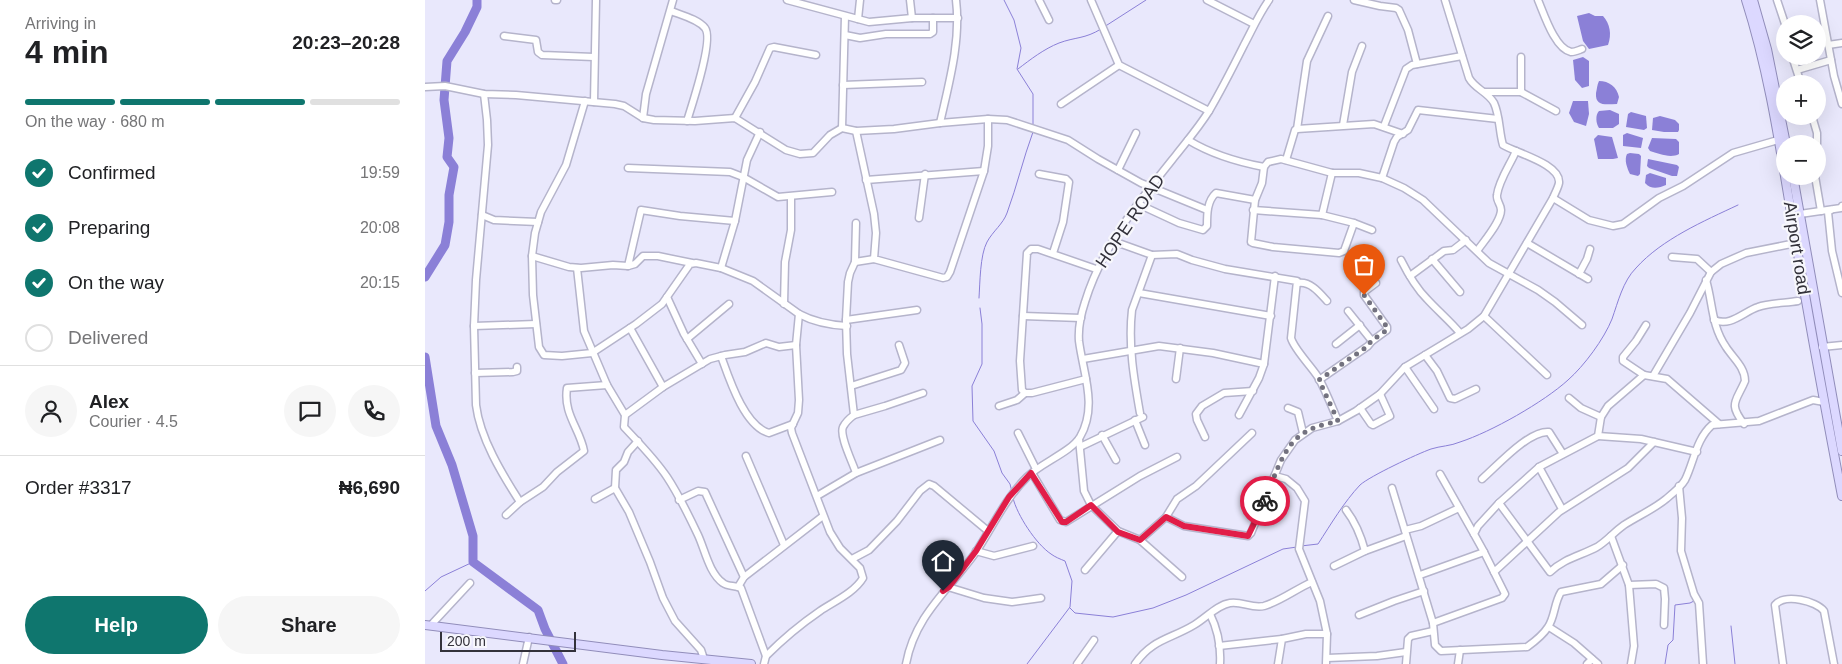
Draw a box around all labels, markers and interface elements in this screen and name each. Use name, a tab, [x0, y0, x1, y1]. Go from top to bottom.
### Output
text: Arriving in	[25, 15, 96, 32]
map controls	[1776, 15, 1826, 185]
button: layers	[1776, 15, 1826, 65]
text: 20:23–20:28	[292, 32, 400, 53]
text: 4 min	[25, 34, 109, 70]
button: +	[1776, 75, 1826, 125]
text: On the way · 680 m	[25, 113, 165, 130]
button: −	[1776, 135, 1826, 185]
icon: check	[25, 159, 53, 187]
text: Confirmed	[68, 162, 156, 183]
text: 19:59	[360, 164, 400, 181]
street label: HOPE ROAD	[1092, 171, 1168, 271]
street label: Airport road	[1780, 200, 1814, 296]
icon: check	[25, 214, 53, 242]
text: Preparing	[68, 217, 150, 238]
text: 20:08	[360, 219, 400, 236]
pin	[1343, 244, 1385, 295]
icon: bag	[1350, 251, 1378, 279]
icon: check	[25, 269, 53, 297]
text: On the way	[68, 272, 164, 293]
text: 20:15	[360, 274, 400, 291]
text: Delivered	[68, 327, 148, 348]
button: person	[25, 385, 77, 437]
button: chat	[284, 385, 336, 437]
button: phone	[348, 385, 400, 437]
text: Alex	[89, 391, 129, 412]
text: Courier · 4.5	[89, 413, 178, 430]
courier	[1240, 476, 1290, 526]
text: Order #3317	[25, 477, 132, 498]
text: ₦6,690	[339, 477, 400, 498]
icon: bike	[1251, 487, 1279, 515]
pin	[922, 540, 964, 591]
icon: home	[929, 547, 957, 575]
button: Help	[25, 596, 208, 654]
button: Share	[218, 596, 400, 654]
scale bar	[440, 629, 576, 652]
text: 200 m	[447, 633, 486, 649]

